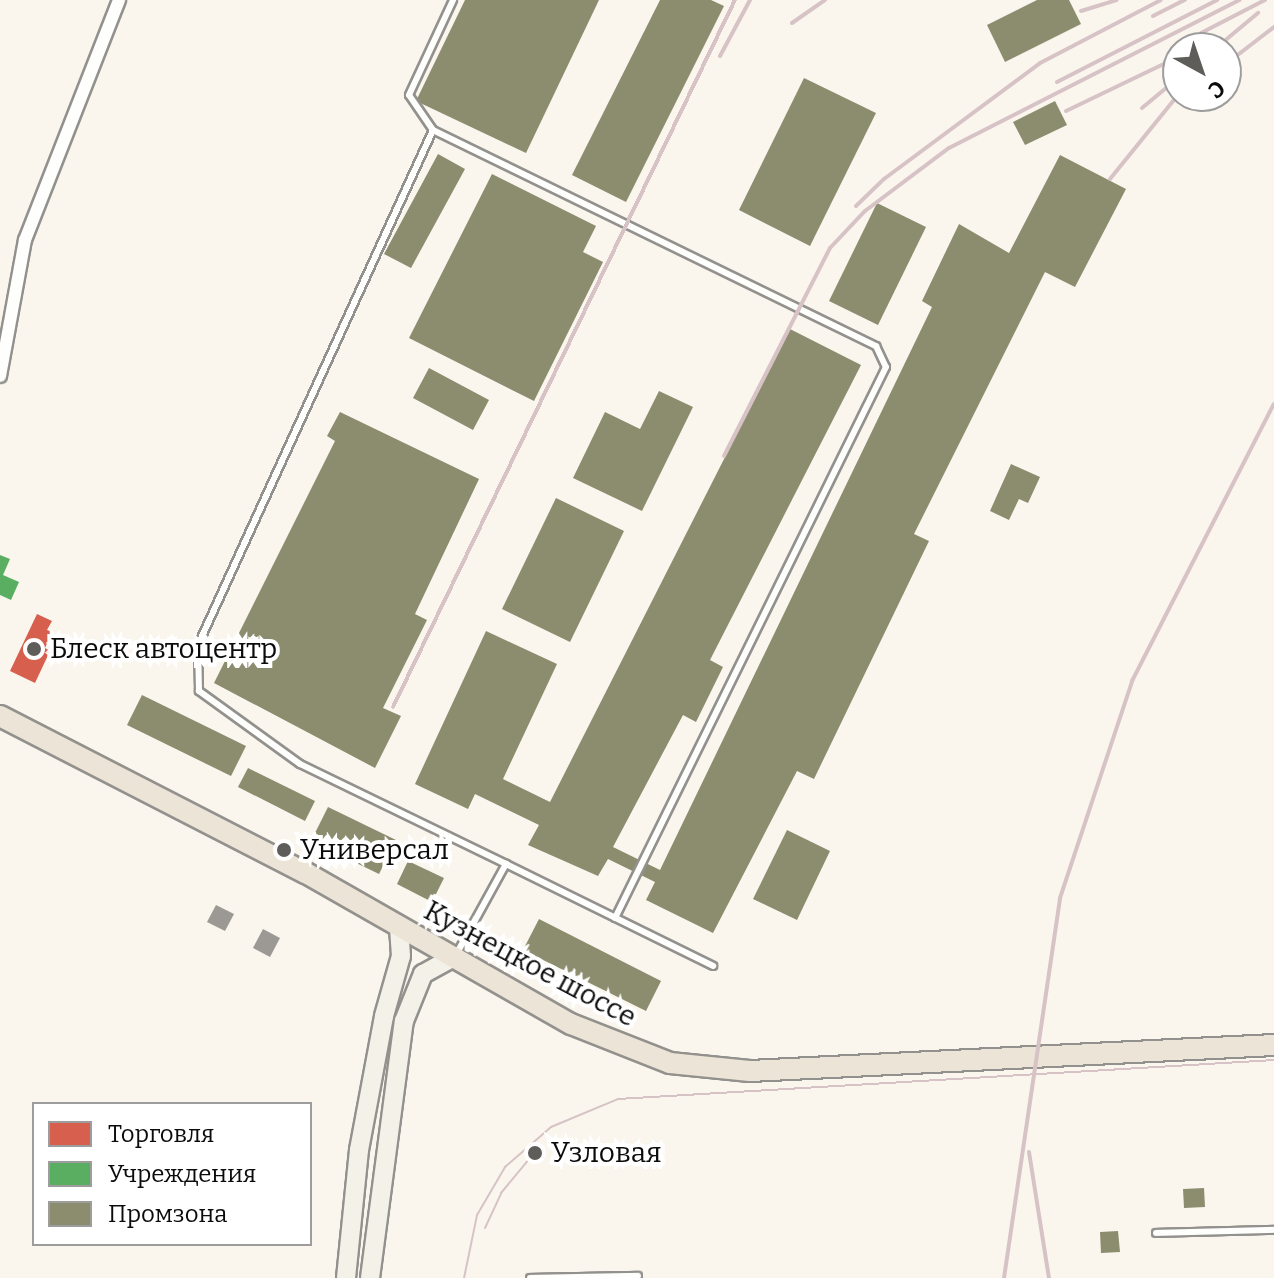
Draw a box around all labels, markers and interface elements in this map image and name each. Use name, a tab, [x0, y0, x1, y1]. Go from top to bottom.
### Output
north arrow	[1162, 32, 1242, 112]
text: С	[1202, 74, 1230, 104]
place label: Блеск автоцентр	[50, 632, 277, 666]
marker: Блеск автоцентр	[25, 640, 43, 658]
place label: Универсал	[300, 833, 449, 867]
marker: Универсал	[275, 841, 293, 859]
street label: Кузнецкое шоссе	[418, 894, 642, 1034]
legend	[32, 1102, 312, 1246]
text: Торговля	[108, 1120, 214, 1148]
place label: Узловая	[551, 1136, 662, 1170]
marker: Узловая	[526, 1144, 544, 1162]
text: Учреждения	[108, 1160, 256, 1188]
text: Промзона	[108, 1200, 227, 1228]

